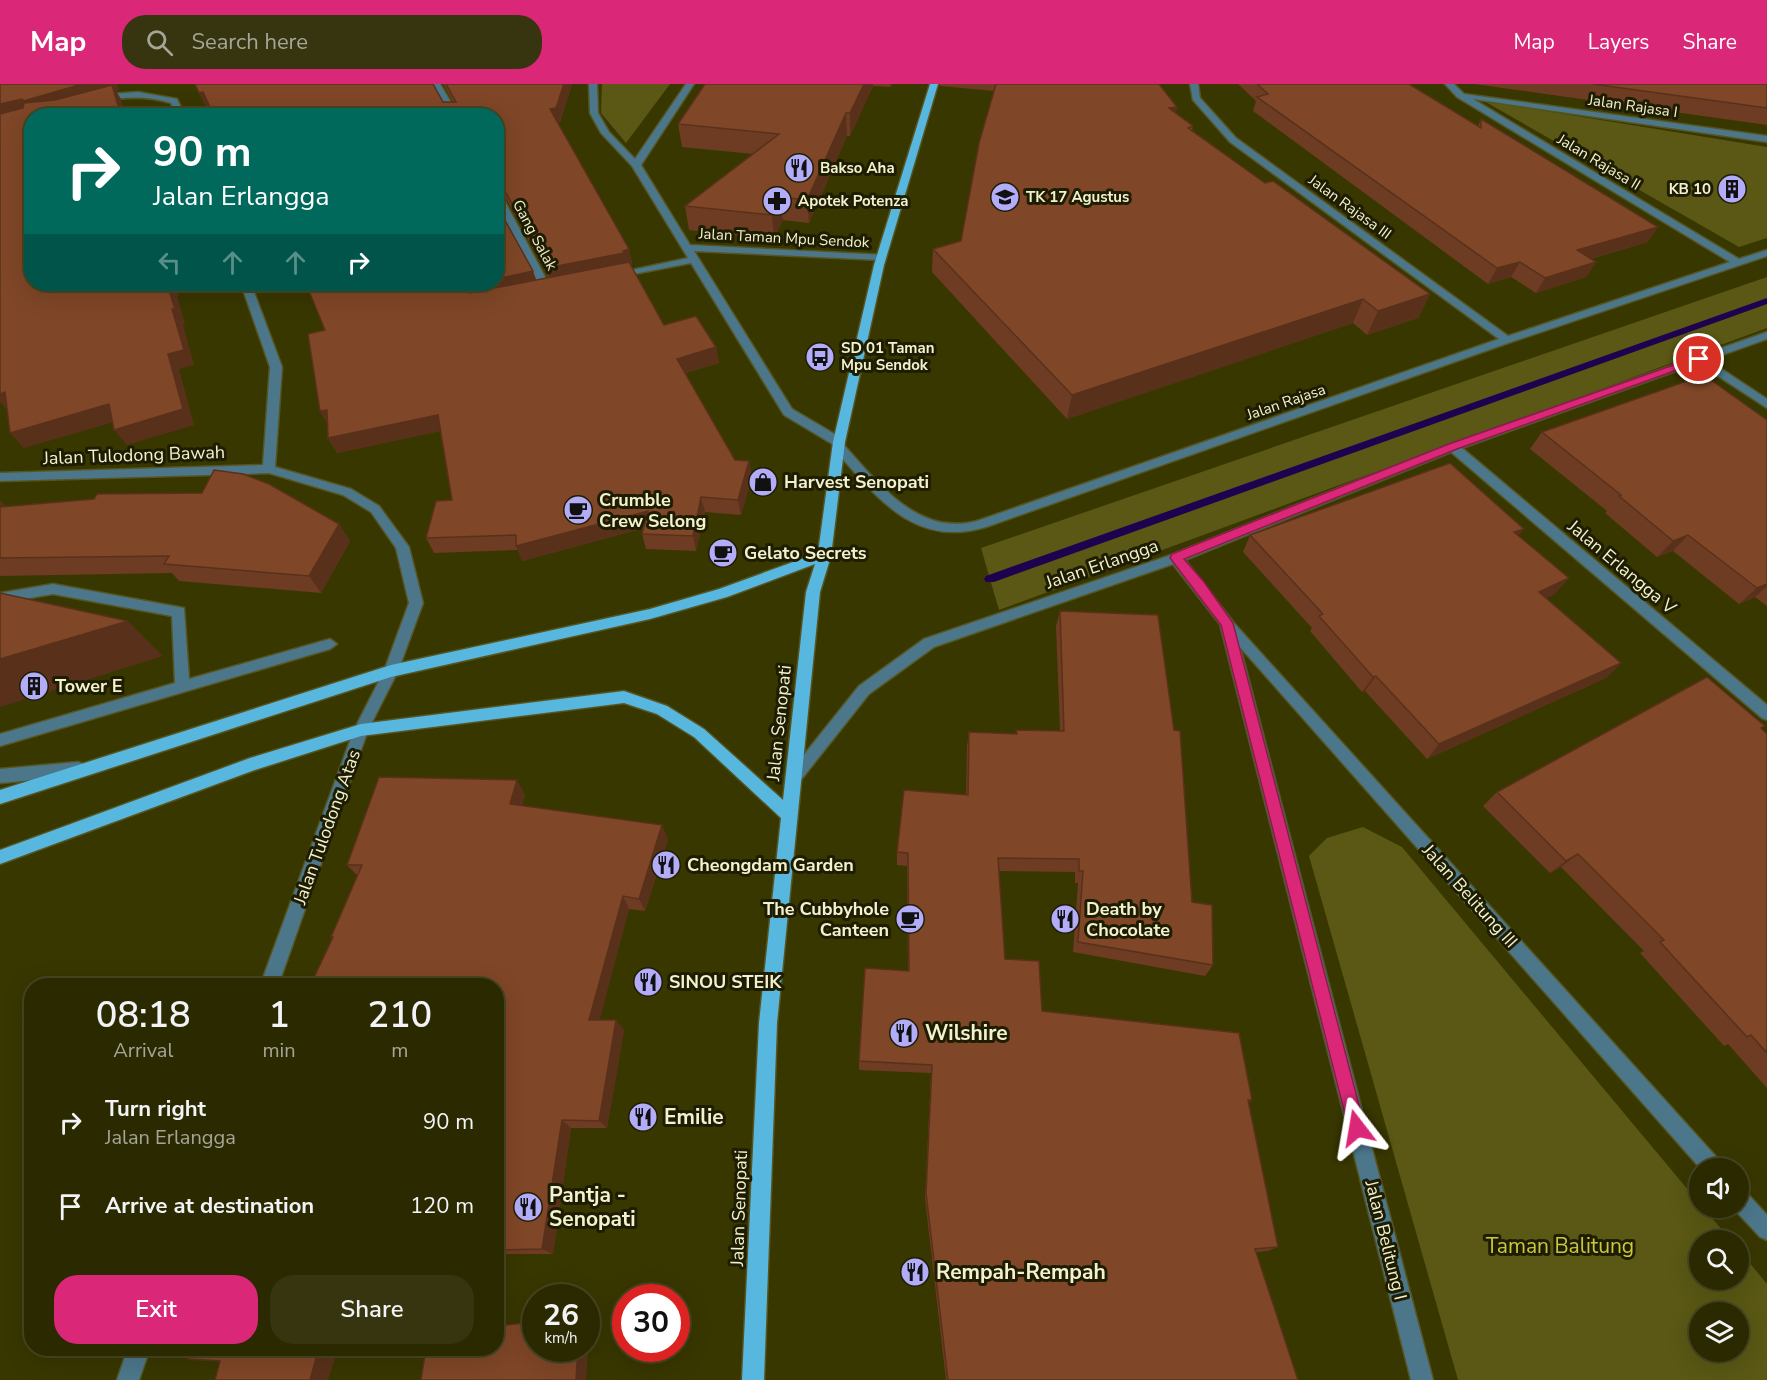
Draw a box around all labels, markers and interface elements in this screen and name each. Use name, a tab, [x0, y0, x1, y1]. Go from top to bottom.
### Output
search box	[122, 15, 542, 69]
text: Map	[30, 23, 86, 61]
icon: search	[143, 26, 176, 59]
text: Search here	[191, 27, 308, 57]
text: Map	[1513, 28, 1555, 56]
text: Layers	[1588, 28, 1649, 56]
text: Share	[1682, 28, 1737, 56]
street label: Jalan Rajasa I	[1586, 90, 1679, 122]
text: 90 m	[153, 124, 252, 181]
street label: Jalan Rajasa II	[1553, 129, 1644, 195]
icon: right	[54, 132, 132, 210]
restaurant icon: Bakso Aha	[783, 152, 815, 184]
place label: Bakso Aha	[820, 158, 895, 178]
street label: Jalan Rajasa III	[1304, 170, 1395, 244]
building icon: KB 10	[1716, 173, 1748, 205]
text: Jalan Erlangga	[153, 178, 330, 215]
place label: KB 10	[1669, 179, 1711, 199]
school or university icon: TK 17 Agustus	[989, 181, 1021, 213]
pharmacy icon: Apotek Potenza	[761, 185, 793, 217]
place label: TK 17 Agustus	[1026, 187, 1129, 207]
place label: Apotek Potenza	[798, 191, 908, 211]
street label: Gang Salak	[508, 196, 562, 274]
street label: Jalan Taman Mpu Sendok	[697, 223, 870, 252]
icon: left	[153, 246, 186, 279]
icon: ahead	[216, 246, 249, 279]
icon: ahead	[279, 246, 312, 279]
icon: right	[342, 246, 375, 279]
pin	[1673, 333, 1724, 384]
place label: SD 01 Taman Mpu Sendok	[841, 338, 934, 375]
bus stop icon: SD 01 Taman Mpu Sendok	[804, 341, 836, 373]
icon: arrive	[1682, 342, 1715, 375]
street label: Jalan Rajasa	[1243, 379, 1328, 425]
street label: Jalan Tulodong Bawah	[42, 440, 225, 470]
shop icon: Harvest Senopati	[747, 466, 779, 498]
place label: Harvest Senopati	[784, 470, 929, 494]
place label: Crumble Crew Selong	[599, 488, 707, 533]
cafe icon: Crumble Crew Selong	[562, 494, 594, 526]
street label: Jalan Erlangga V	[1562, 514, 1682, 620]
street label: Jalan Erlangga	[1041, 533, 1162, 595]
cafe icon: Gelato Secrets	[707, 537, 739, 569]
place label: Gelato Secrets	[744, 541, 867, 565]
street label: Jalan Senopati	[761, 664, 797, 783]
building icon: Tower E	[18, 670, 50, 702]
place label: Tower E	[55, 674, 123, 698]
street label: Jalan Tulodong Atas	[287, 746, 366, 909]
street label: Jalan Belitung III	[1416, 838, 1523, 953]
restaurant icon: Cheongdam Garden	[650, 849, 682, 881]
place label: Cheongdam Garden	[687, 853, 854, 877]
place label: The Cubbyhole Canteen	[763, 897, 889, 942]
place label: Death by Chocolate	[1086, 897, 1170, 942]
cafe icon: The Cubbyhole Canteen	[894, 903, 926, 935]
restaurant icon: Death by Chocolate	[1049, 903, 1081, 935]
restaurant icon: SINOU STEIK	[632, 966, 664, 998]
place label: SINOU STEIK	[669, 970, 782, 994]
text: 08:18	[96, 991, 191, 1040]
text: 1	[268, 991, 290, 1040]
text: 210	[367, 991, 432, 1040]
restaurant icon: Wilshire	[888, 1017, 920, 1049]
place label: Wilshire	[925, 1019, 1008, 1047]
text: Arrival	[113, 1037, 173, 1064]
text: min	[263, 1037, 296, 1064]
text: m	[391, 1037, 408, 1064]
text: Turn right	[105, 1094, 206, 1124]
position arrow	[1325, 1096, 1389, 1160]
restaurant icon: Emilie	[627, 1101, 659, 1133]
place label: Emilie	[664, 1103, 724, 1131]
icon: right	[54, 1106, 87, 1139]
text: 90 m	[423, 1107, 474, 1137]
text: Jalan Erlangga	[105, 1124, 236, 1151]
street label: Jalan Senopati	[725, 1149, 753, 1268]
map controls	[1689, 1158, 1749, 1362]
button: sound	[1689, 1158, 1749, 1218]
street label: Jalan Belitung I	[1359, 1177, 1412, 1302]
place label: Pantja - Senopati	[549, 1181, 636, 1233]
icon: arrive	[54, 1190, 87, 1223]
text: Arrive at destination	[105, 1191, 314, 1221]
text: 120 m	[410, 1191, 474, 1221]
restaurant icon: Pantja - Senopati	[512, 1191, 544, 1223]
button: search	[1689, 1230, 1749, 1290]
park label: Taman Balitung	[1486, 1232, 1634, 1260]
restaurant icon: Rempah-Rempah	[899, 1256, 931, 1288]
place label: Rempah-Rempah	[936, 1258, 1106, 1286]
button: Exit	[54, 1275, 258, 1344]
button: Share	[270, 1275, 474, 1344]
speed limit sign: 30	[612, 1284, 690, 1362]
text: 26	[543, 1295, 579, 1336]
button: layers	[1689, 1302, 1749, 1362]
text: km/h	[544, 1328, 578, 1348]

